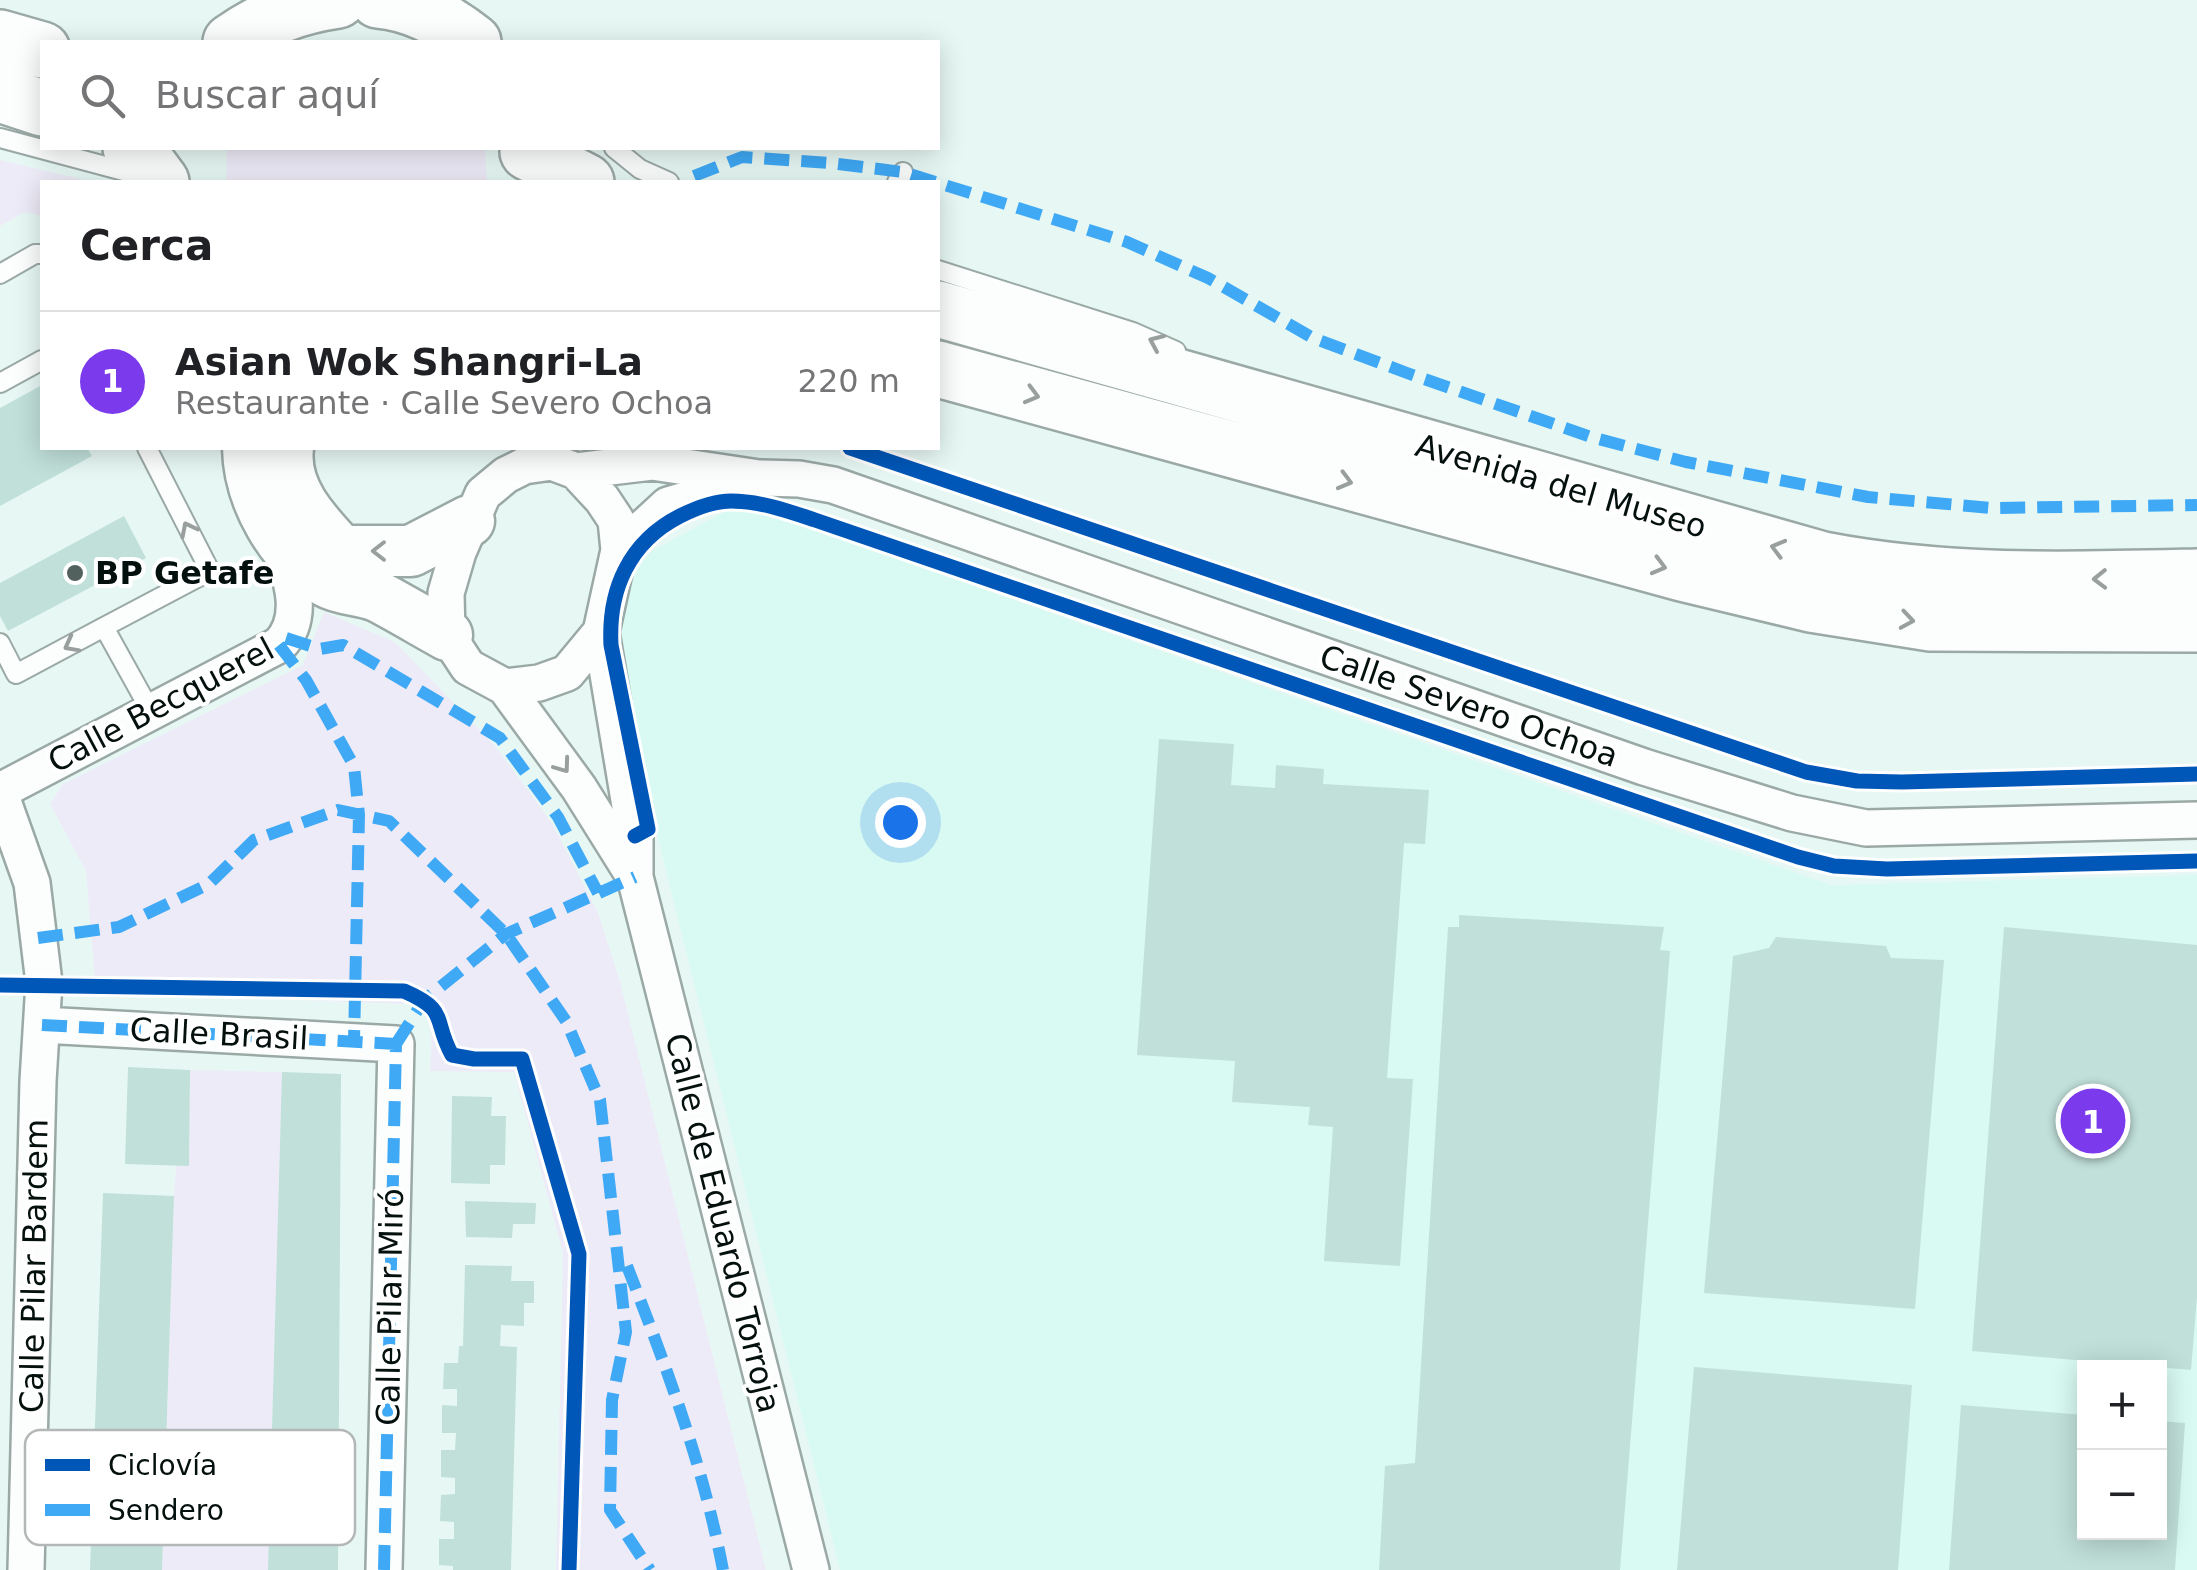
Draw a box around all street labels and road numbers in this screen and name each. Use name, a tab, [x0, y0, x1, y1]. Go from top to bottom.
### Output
street label: Avenida del Museo	[1411, 426, 1711, 546]
street label: Calle Becquerel	[42, 630, 280, 780]
street label: Calle Severo Ochoa	[1315, 637, 1623, 775]
street label: Calle Brasil	[129, 1010, 309, 1058]
street label: Calle de Eduardo Torroja	[657, 1029, 789, 1417]
street label: Calle Pilar Bardem	[12, 1119, 56, 1413]
street label: Calle Pilar Miró	[369, 1188, 411, 1426]

